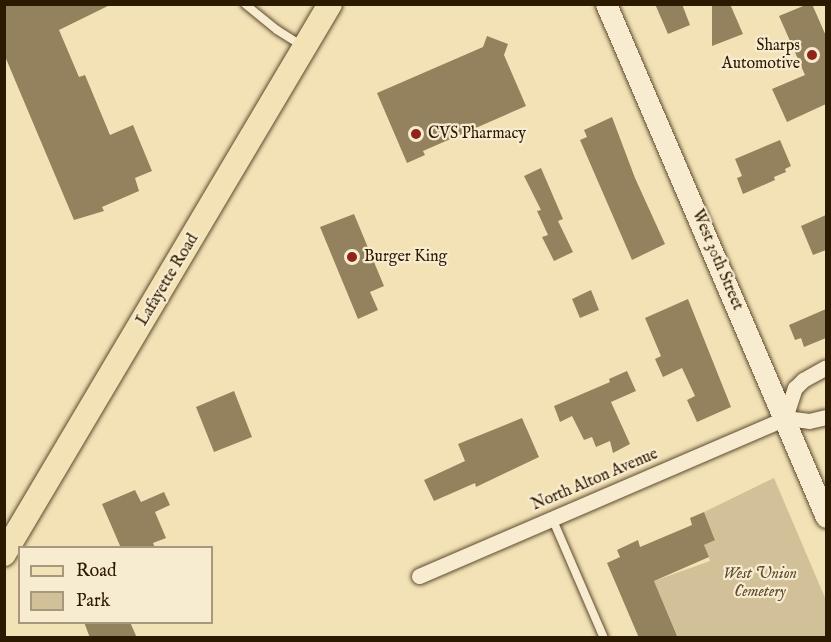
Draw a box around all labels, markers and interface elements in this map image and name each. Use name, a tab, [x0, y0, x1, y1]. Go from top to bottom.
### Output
place label: Sharps Automotive	[722, 36, 800, 74]
marker: Sharps Automotive	[805, 48, 819, 62]
place label: CVS Pharmacy	[428, 124, 526, 144]
marker: CVS Pharmacy	[409, 127, 423, 141]
street label: West 30th Street	[687, 207, 747, 313]
street label: Lafayette Road	[133, 231, 203, 329]
place label: Burger King	[364, 247, 447, 267]
marker: Burger King	[345, 250, 359, 264]
street label: North Alton Avenue	[529, 445, 661, 515]
legend	[18, 546, 213, 624]
text: Road	[76, 560, 117, 583]
park label: West Union Cemetery	[723, 564, 797, 602]
text: Park	[76, 590, 110, 613]

